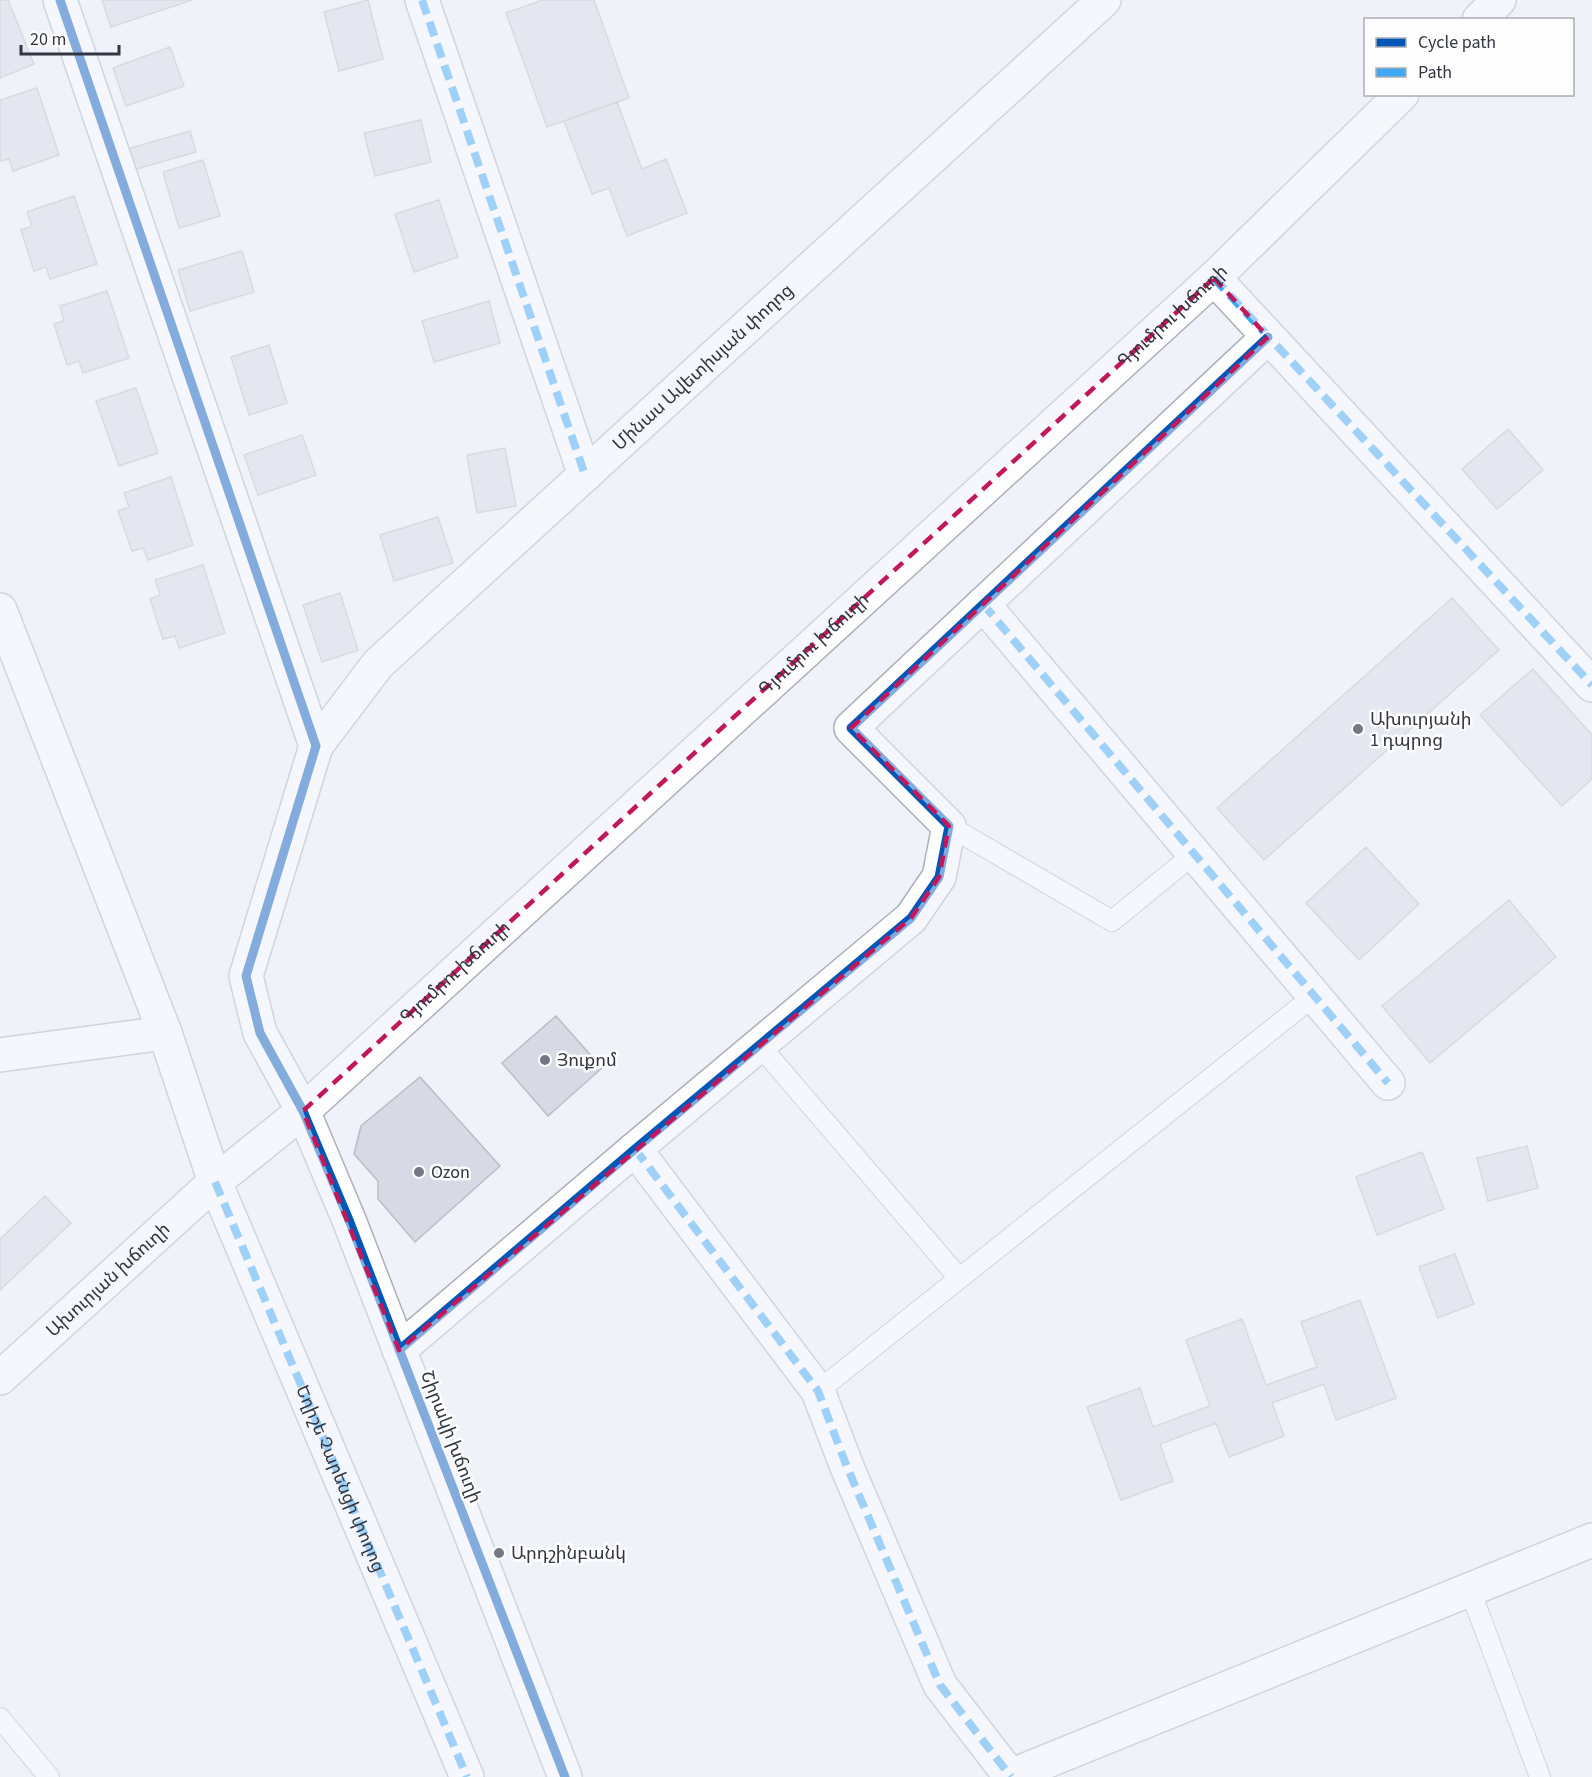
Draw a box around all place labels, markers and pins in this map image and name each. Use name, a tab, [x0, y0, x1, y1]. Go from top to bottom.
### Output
place label: Ախուրյանի 1 դպրոց	[1370, 707, 1471, 753]
marker: Ախուրյանի 1 դպրոց	[1351, 722, 1365, 736]
place label: Յուքոմ	[557, 1048, 617, 1073]
marker: Յուքոմ	[538, 1053, 552, 1067]
place label: Ozon	[431, 1160, 470, 1185]
marker: Ozon	[412, 1165, 426, 1179]
place label: Արդշինբանկ	[511, 1541, 626, 1566]
marker: Արդշինբանկ	[492, 1546, 506, 1560]

